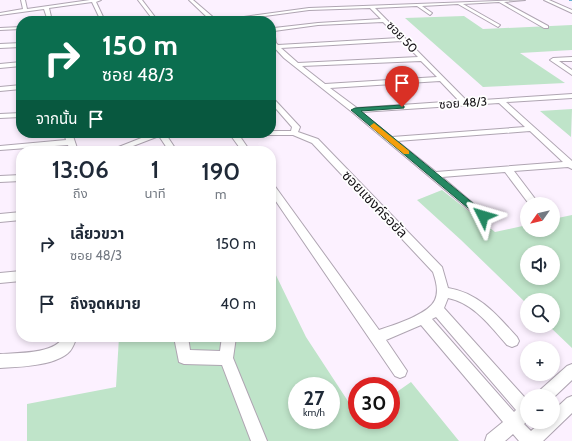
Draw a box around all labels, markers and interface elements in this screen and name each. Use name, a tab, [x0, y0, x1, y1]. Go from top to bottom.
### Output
street label: ซอย 50	[384, 18, 421, 56]
text: 150 m	[102, 28, 178, 62]
icon: right	[36, 32, 88, 84]
text: ซอย 48/3	[102, 64, 174, 86]
pin	[385, 66, 419, 107]
icon: arrive	[391, 72, 413, 94]
street label: ซอย 48/3	[439, 93, 487, 112]
icon: arrive	[85, 108, 107, 130]
text: จากนั้น	[36, 110, 77, 128]
text: 13:06	[52, 155, 109, 184]
text: 1	[151, 155, 159, 184]
text: 190	[201, 157, 240, 186]
street label: ซอยแซงค์รอยัล	[338, 166, 412, 242]
text: ถึง	[73, 185, 88, 201]
text: นาที	[144, 185, 166, 201]
text: m	[215, 186, 227, 202]
position arrow	[462, 195, 504, 237]
north arrow	[520, 197, 560, 237]
map controls	[520, 197, 560, 429]
text: เลี้ยวขวา	[70, 225, 124, 243]
icon: right	[36, 233, 58, 255]
text: 150 m	[216, 235, 256, 253]
button: sound	[520, 245, 560, 285]
text: ซอย 48/3	[70, 247, 122, 263]
icon: arrive	[36, 293, 58, 315]
button: search	[520, 293, 560, 333]
text: ถึงจุดหมาย	[70, 295, 141, 313]
text: 40 m	[220, 295, 256, 313]
button: +	[520, 341, 560, 381]
speed limit sign: 30	[348, 377, 400, 429]
text: 27	[304, 386, 324, 410]
button: −	[520, 389, 560, 429]
text: km/h	[303, 406, 325, 419]

